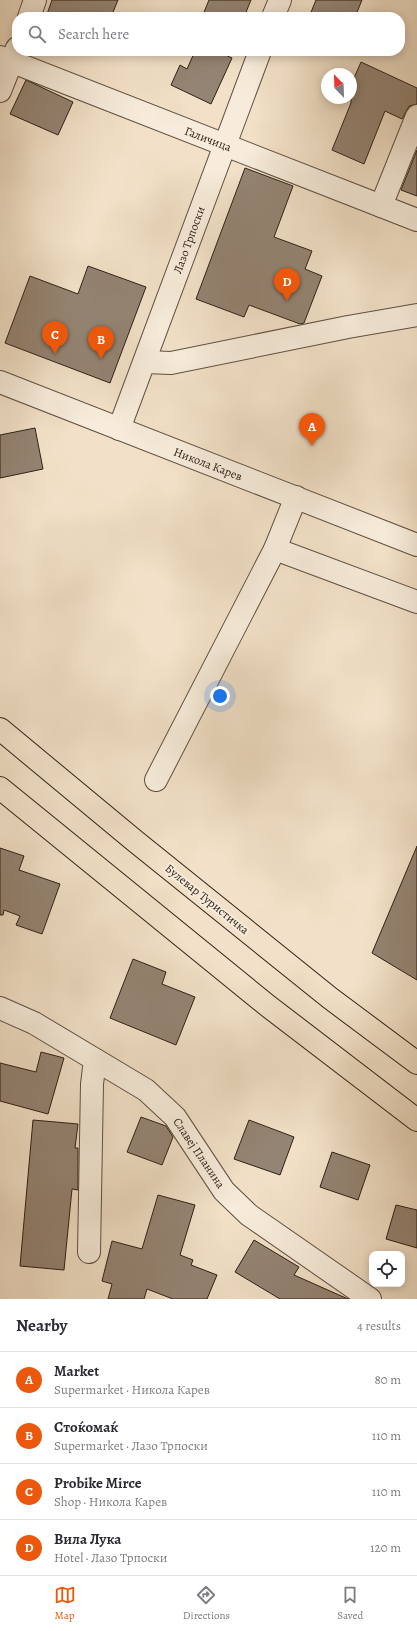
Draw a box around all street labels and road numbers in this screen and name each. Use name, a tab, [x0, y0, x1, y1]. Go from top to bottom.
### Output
street label: Галичица	[182, 123, 234, 155]
street label: Лазо Трпоски	[169, 204, 209, 276]
street label: Никола Карев	[171, 444, 245, 485]
street label: Булевар Туристичка	[162, 860, 253, 938]
street label: Славеј Планина	[169, 1114, 229, 1192]

